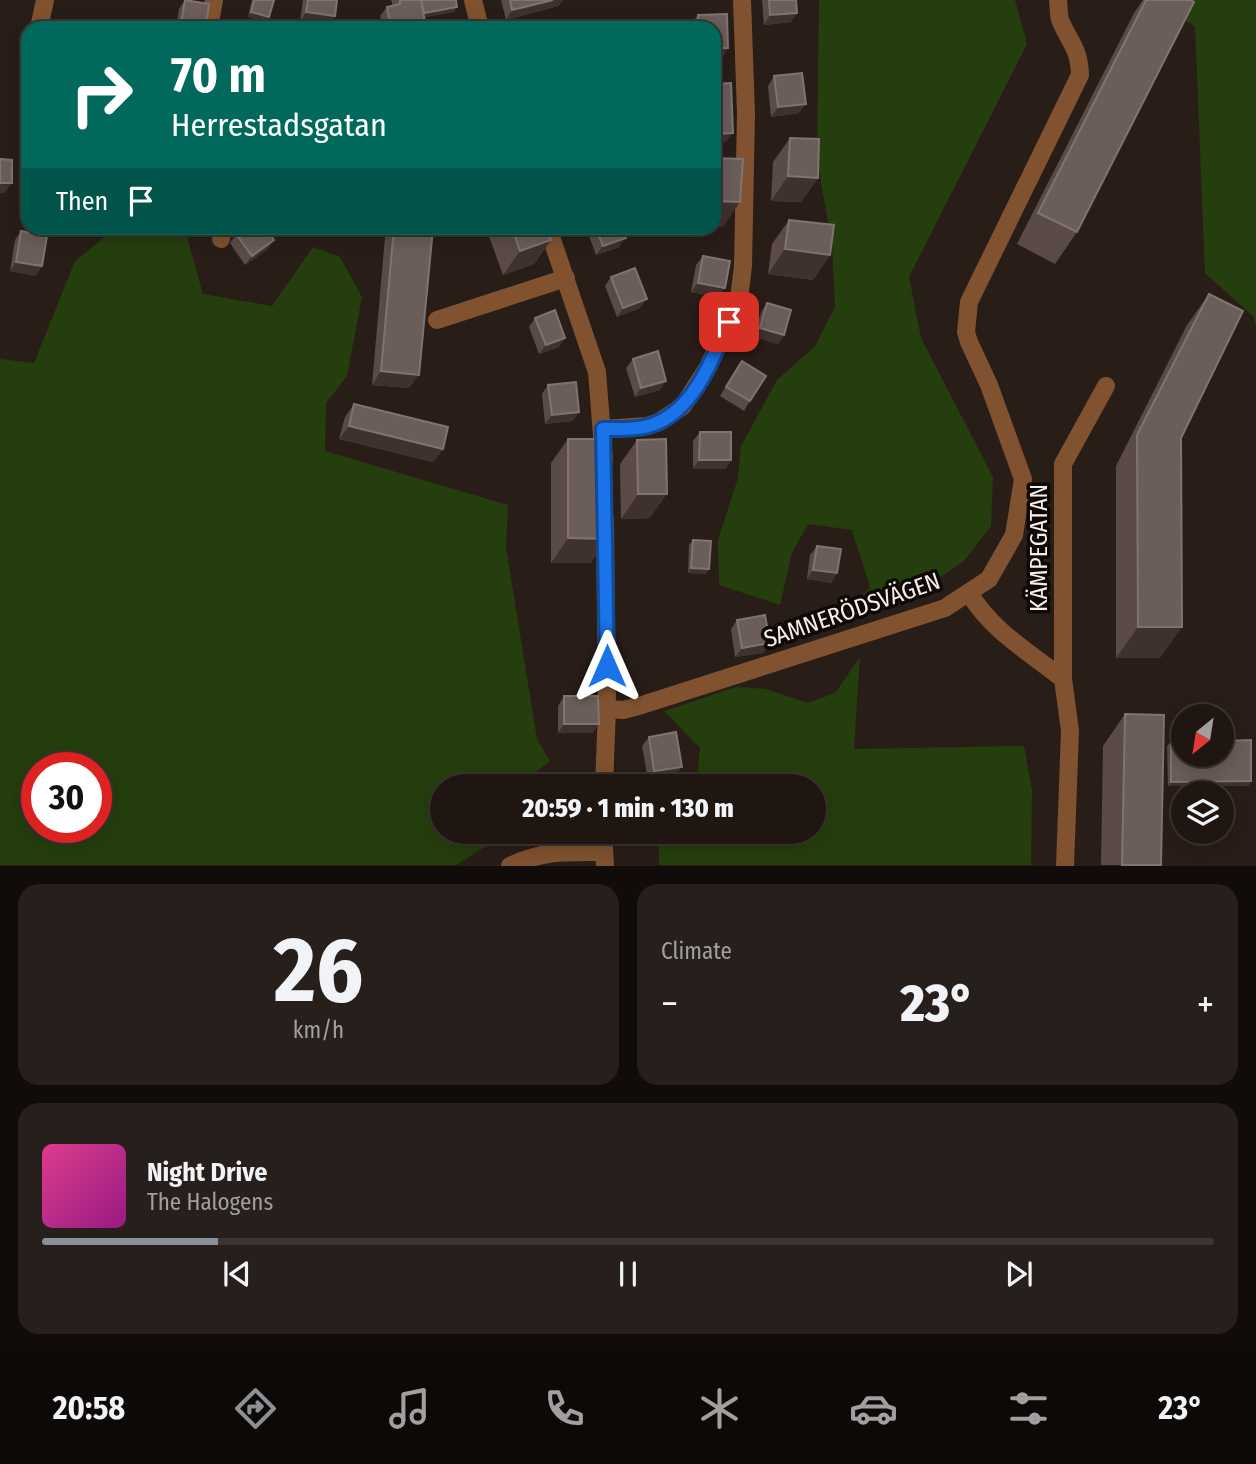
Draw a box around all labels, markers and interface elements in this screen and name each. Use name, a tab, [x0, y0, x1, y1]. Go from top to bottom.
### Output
text: 70 m	[171, 46, 266, 105]
icon: right	[56, 49, 147, 140]
text: Herrestadsgatan	[171, 106, 387, 144]
icon: arrive	[122, 182, 160, 220]
text: Then	[56, 186, 108, 217]
pin	[699, 292, 759, 352]
icon: arrive	[710, 303, 748, 341]
street label: KÄMPEGATAN	[1025, 484, 1053, 612]
street label: SAMNERÖDSVÄGEN	[760, 567, 944, 653]
position arrow	[570, 629, 644, 703]
north arrow	[1171, 704, 1234, 766]
map controls	[1171, 704, 1234, 844]
speed limit sign: 30	[21, 752, 112, 843]
button: layers	[1171, 781, 1234, 844]
text: 20:59 · 1 min · 130 m	[522, 793, 734, 824]
text: 26	[274, 916, 363, 1025]
text: Climate	[661, 937, 732, 965]
text: 23°	[901, 972, 974, 1035]
text: −	[661, 981, 678, 1027]
text: +	[1197, 981, 1214, 1027]
text: km/h	[293, 1016, 344, 1044]
text: Night Drive	[147, 1157, 267, 1188]
text: The Halogens	[147, 1188, 273, 1216]
icon: previous	[218, 1255, 256, 1293]
icon: pause	[609, 1255, 647, 1293]
icon: next	[1000, 1255, 1038, 1293]
icon: directions	[231, 1384, 280, 1433]
icon: music	[385, 1384, 434, 1433]
icon: phone	[540, 1384, 589, 1433]
icon: climate	[695, 1384, 744, 1433]
icon: car	[849, 1384, 898, 1433]
icon: filters	[1004, 1384, 1053, 1433]
text: 20:58	[53, 1389, 125, 1427]
text: 23°	[1158, 1389, 1203, 1427]

